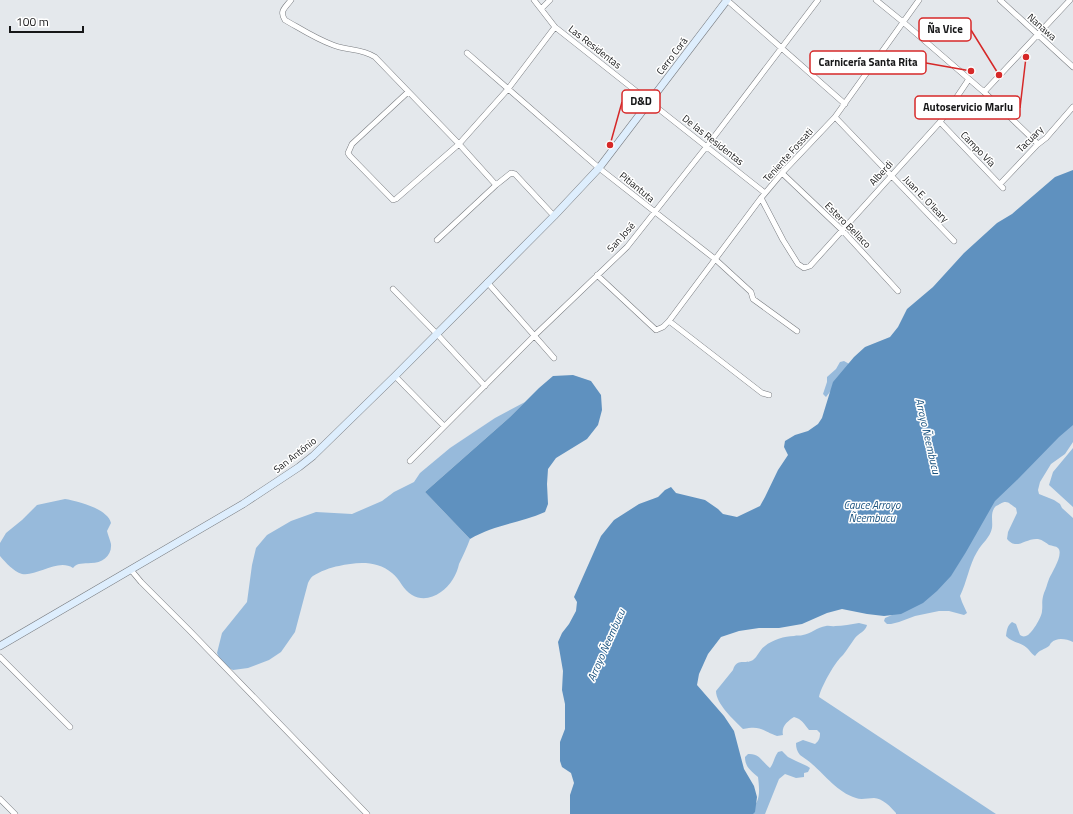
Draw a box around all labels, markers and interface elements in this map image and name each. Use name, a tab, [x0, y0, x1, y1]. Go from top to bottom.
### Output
scale bar	[10, 8, 83, 34]
street label: Nanawa	[1024, 10, 1060, 44]
text: 100 m	[16, 12, 49, 31]
callout: Ña Vice	[919, 18, 971, 41]
text: Ña Vice	[927, 21, 963, 37]
street label: Las Residentas	[565, 22, 625, 73]
street label: Cerro Corá	[653, 34, 691, 78]
callout: Carnicería Santa Rita	[810, 51, 926, 74]
text: Carnicería Santa Rita	[818, 54, 918, 70]
callout: D&D	[622, 90, 660, 113]
text: D&D	[630, 93, 652, 109]
callout: Autoservicio Marlu	[915, 96, 1020, 119]
text: Autoservicio Marlu	[923, 99, 1013, 115]
street label: De las Residentas	[679, 111, 747, 169]
street label: Tacuary	[1013, 122, 1047, 156]
street label: Teniente Fossati	[760, 125, 816, 185]
street label: Campo Vía	[957, 128, 999, 170]
street label: Alberdi	[866, 157, 896, 189]
street label: Pitiantuta	[616, 168, 658, 206]
street label: Juan E. O'leary	[900, 172, 952, 226]
street label: Estero Bellaco	[821, 198, 875, 252]
street label: San José	[603, 219, 639, 255]
water label: Arroyo Ñeembucu	[912, 396, 945, 477]
street label: San António	[270, 433, 320, 477]
water label: Cauce Arroyo Ñeembucu	[844, 497, 901, 526]
water label: Arroyo Ñeembucu	[583, 605, 630, 684]

